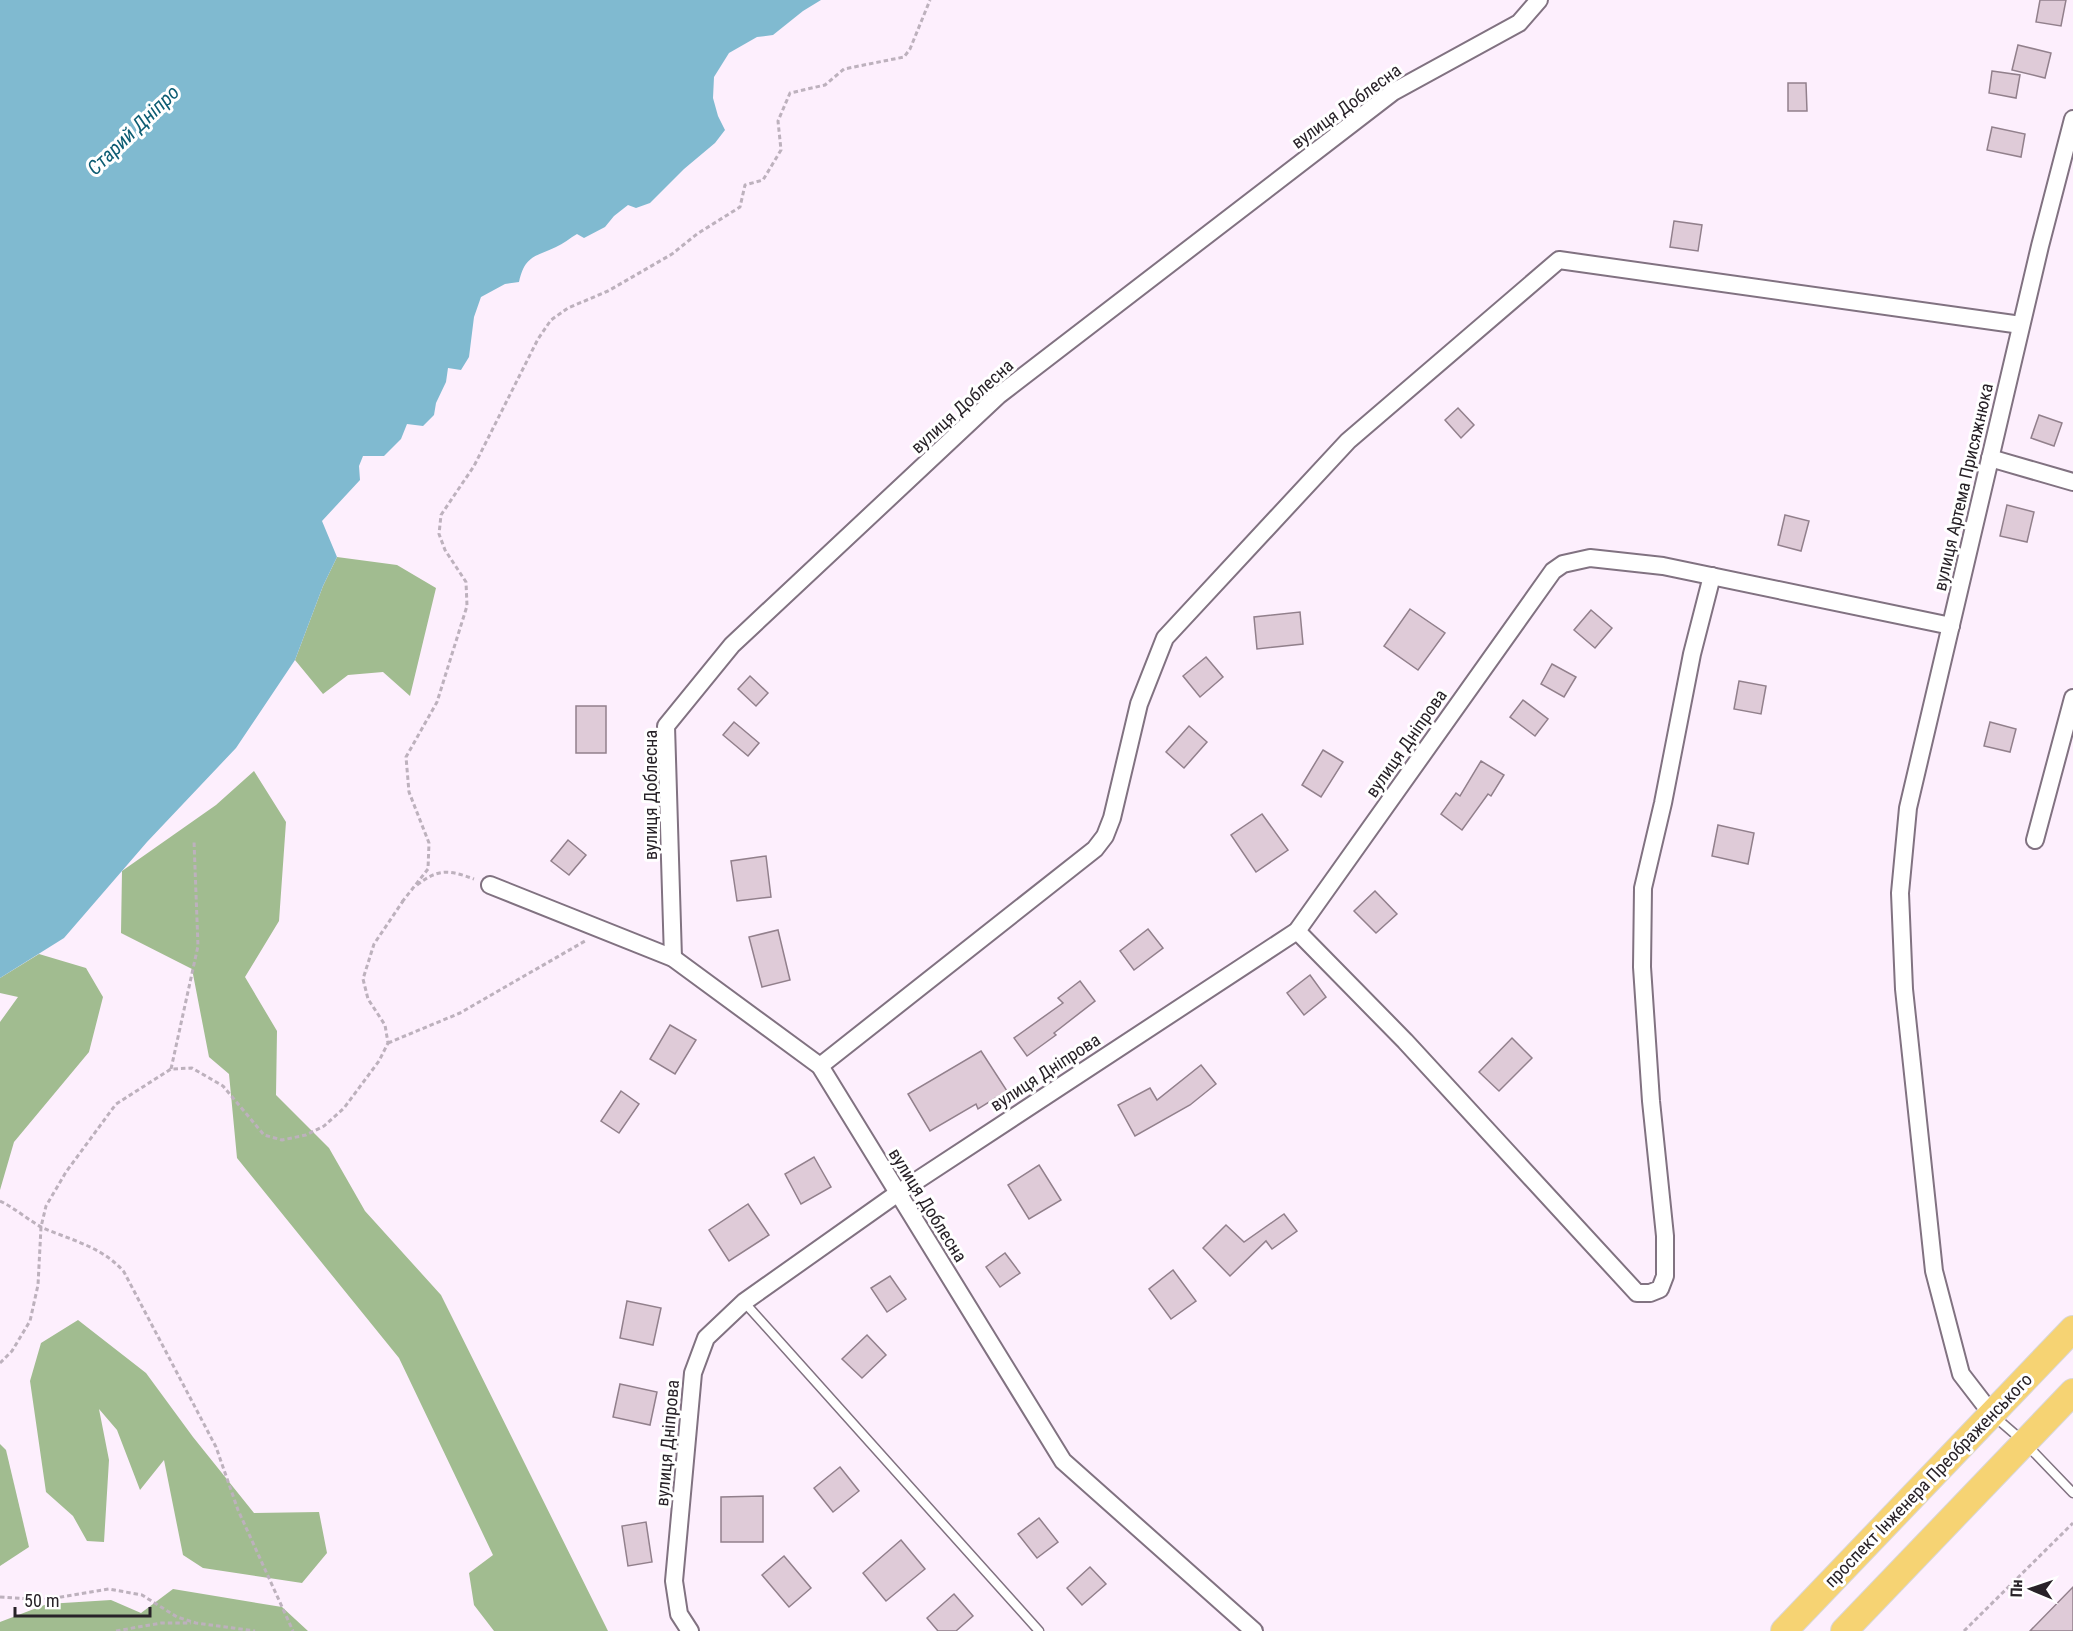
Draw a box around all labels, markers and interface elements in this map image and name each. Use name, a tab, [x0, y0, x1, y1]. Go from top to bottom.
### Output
street label: вулиця Доблесна	[1287, 59, 1405, 153]
water label: Старий Дніпро	[82, 80, 184, 180]
street label: вулиця Доблесна	[907, 355, 1017, 457]
street label: вулиця Артема Присяжнюка	[1929, 381, 1997, 593]
street label: вулиця Дніпрова	[1361, 685, 1451, 801]
street label: вулиця Доблесна	[640, 730, 661, 860]
street label: вулиця Дніпрова	[986, 1029, 1104, 1115]
street label: вулиця Доблесна	[885, 1144, 971, 1266]
street label: проспект Інженера Преображенського	[1820, 1369, 2036, 1591]
street label: вулиця Дніпрова	[651, 1379, 683, 1507]
north arrow	[2001, 1559, 2061, 1619]
text: Пн	[2007, 1579, 2026, 1598]
scale bar	[15, 1580, 150, 1618]
text: 50 m	[24, 1590, 59, 1611]

